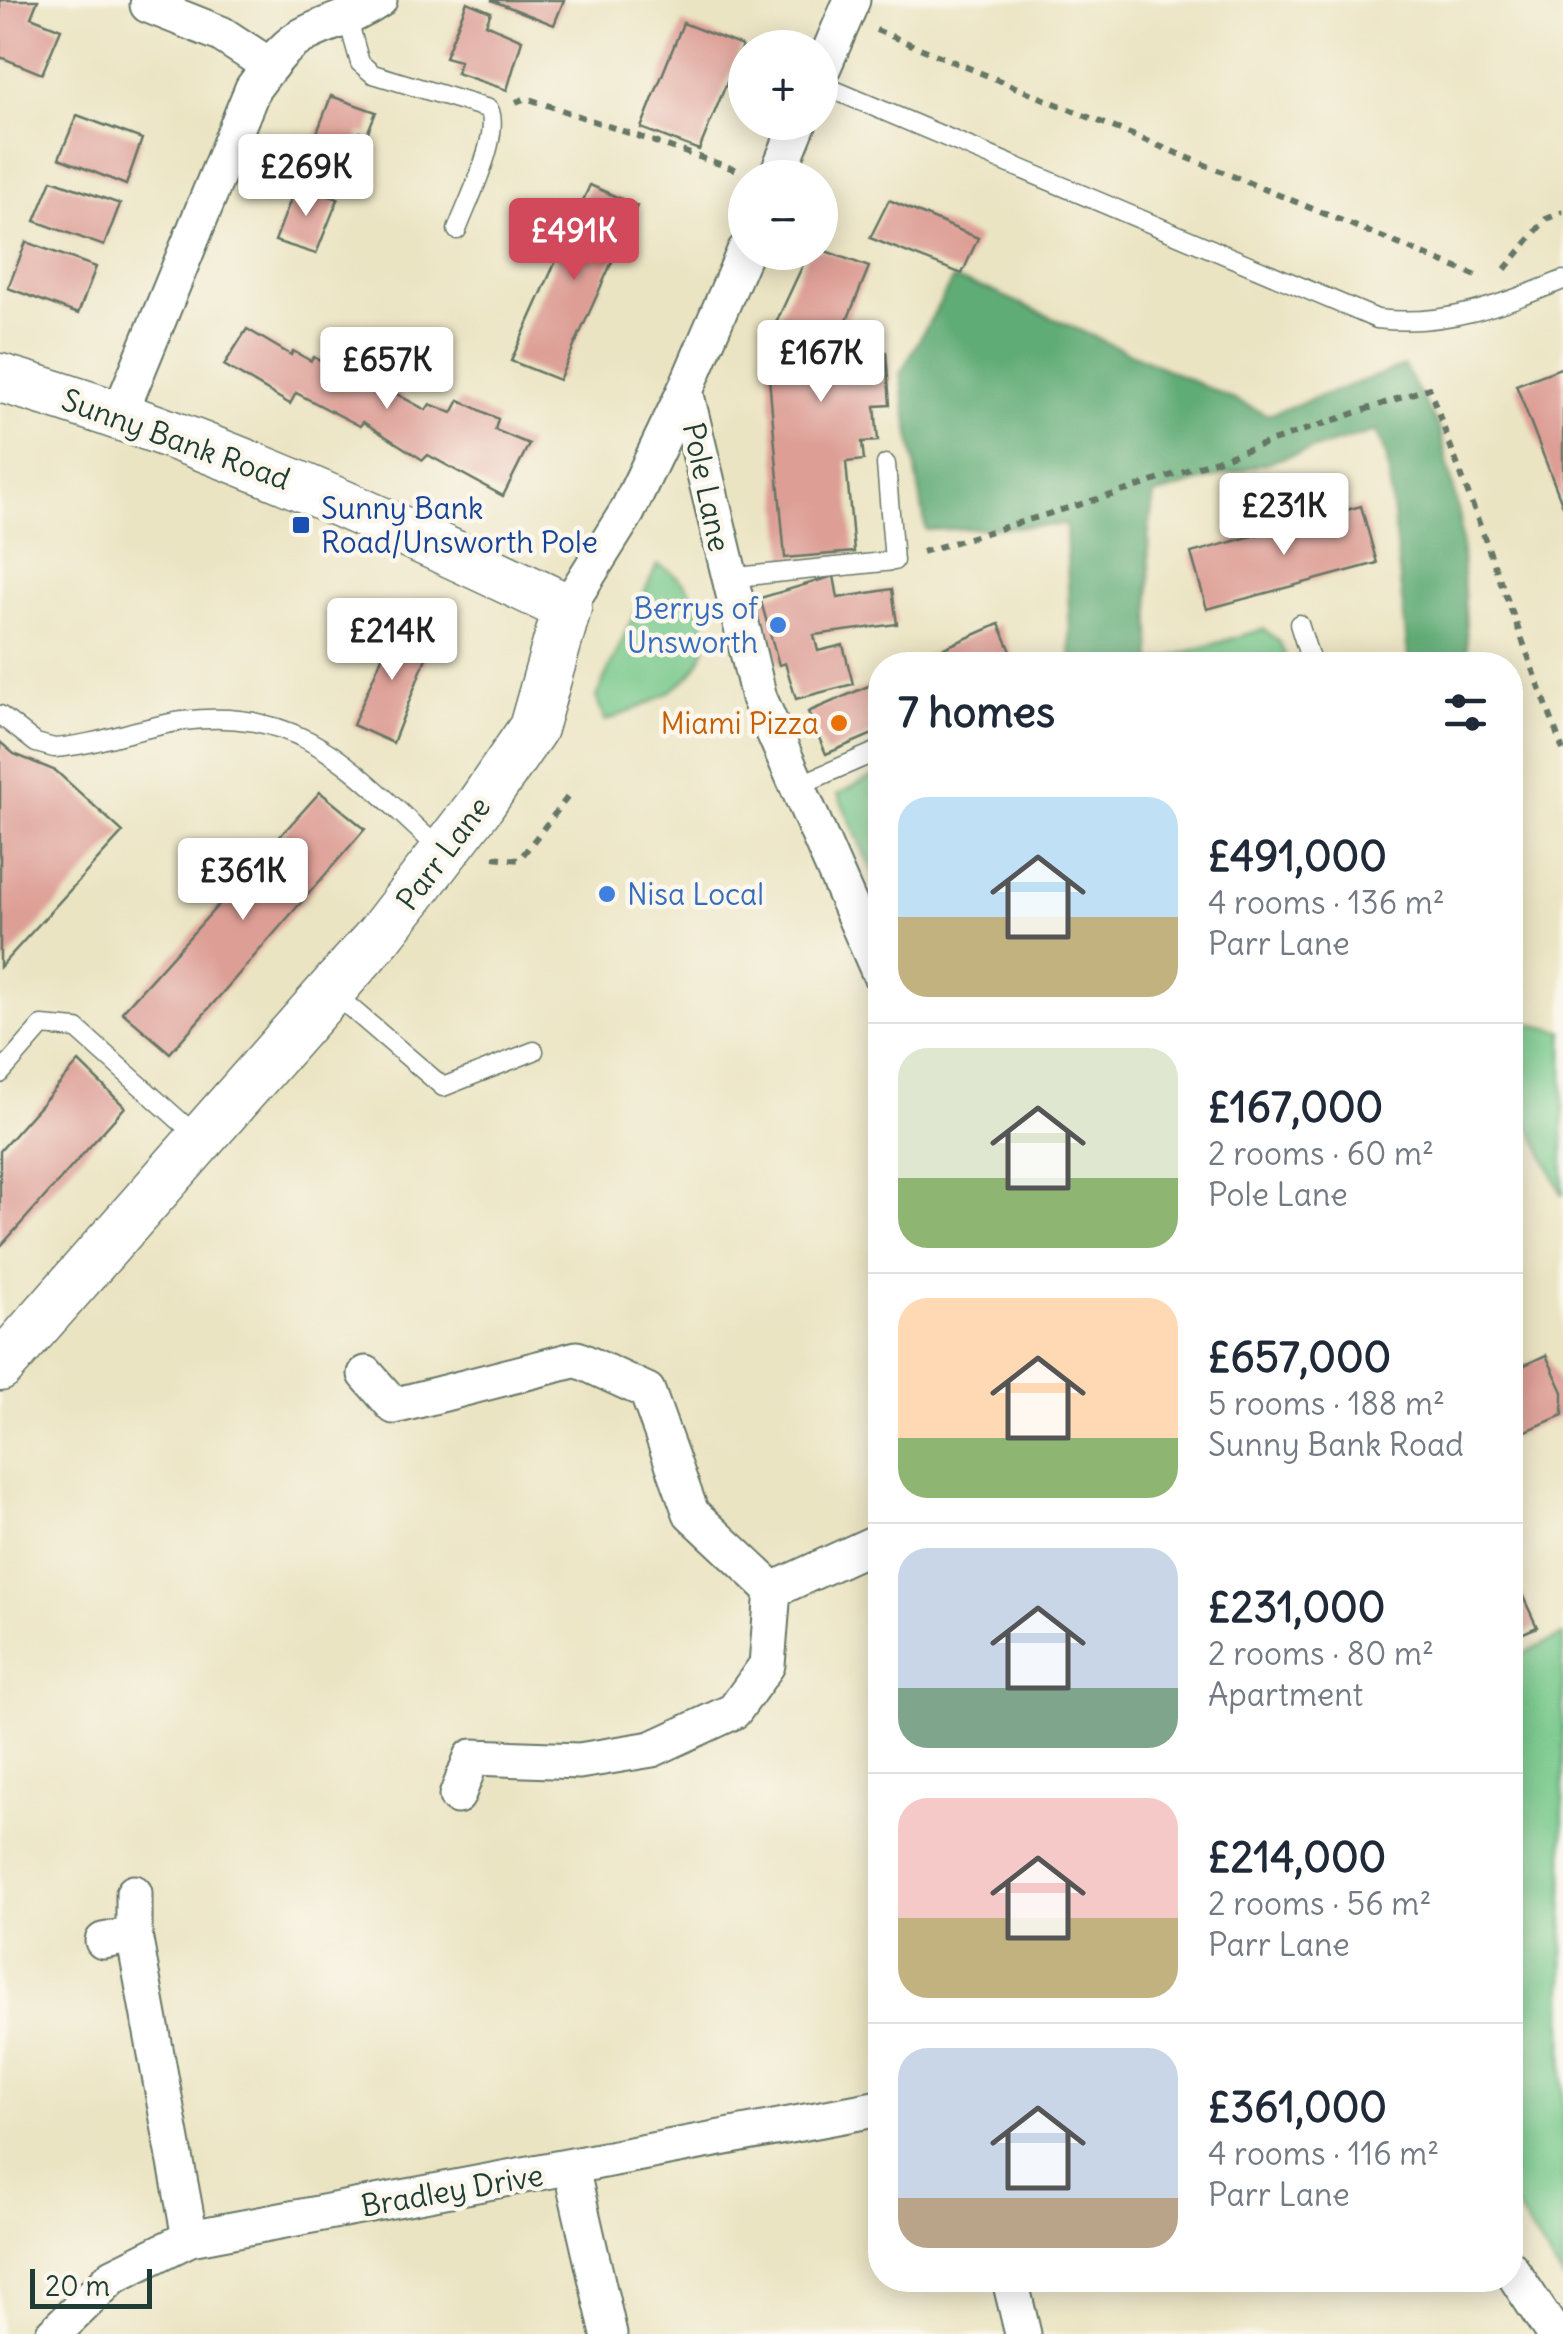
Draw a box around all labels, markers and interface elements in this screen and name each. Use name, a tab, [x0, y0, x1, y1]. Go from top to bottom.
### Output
map controls	[728, 30, 838, 270]
button: +	[728, 30, 838, 140]
pin: £269K	[236, 134, 376, 219]
text: £269K	[260, 146, 352, 187]
button: −	[728, 160, 838, 270]
pin: £491K	[504, 198, 644, 283]
text: £491K	[531, 210, 617, 251]
pin: £167K	[751, 320, 891, 405]
pin: £657K	[317, 327, 457, 412]
text: £167K	[779, 332, 863, 373]
text: £657K	[342, 339, 432, 380]
street label: Sunny Bank Road	[57, 380, 295, 498]
street label: Pole Lane	[675, 419, 739, 555]
pin: £231K	[1214, 473, 1354, 558]
text: £231K	[1242, 485, 1327, 526]
place label: Sunny Bank Road/Unsworth Pole	[321, 489, 598, 561]
marker: Sunny Bank Road/Unsworth Pole	[290, 514, 312, 536]
place label: Berrys of Unsworth	[627, 589, 759, 661]
pin: £214K	[322, 598, 462, 683]
text: £214K	[349, 610, 435, 651]
marker: Berrys of Unsworth	[767, 614, 789, 636]
icon: filters	[1438, 685, 1493, 740]
text: 7 homes	[898, 686, 1055, 738]
place label: Miami Pizza	[660, 704, 819, 742]
marker: Miami Pizza	[828, 712, 850, 734]
street label: Parr Lane	[388, 789, 498, 917]
text: £491,000	[1208, 830, 1387, 882]
icon: home	[978, 837, 1098, 957]
pin: £361K	[173, 838, 313, 923]
text: £361K	[200, 850, 286, 891]
place label: Nisa Local	[627, 875, 764, 913]
text: 4 rooms · 136 m²	[1208, 882, 1445, 923]
marker: Nisa Local	[596, 883, 618, 905]
text: Parr Lane	[1208, 923, 1350, 964]
text: £167,000	[1208, 1081, 1383, 1133]
icon: home	[978, 1088, 1098, 1208]
text: 2 rooms · 60 m²	[1208, 1133, 1434, 1174]
text: Pole Lane	[1208, 1174, 1348, 1215]
text: £657,000	[1208, 1331, 1391, 1383]
icon: home	[978, 1338, 1098, 1458]
text: 5 rooms · 188 m²	[1208, 1383, 1445, 1424]
text: Sunny Bank Road	[1208, 1424, 1464, 1465]
text: £231,000	[1208, 1581, 1385, 1633]
icon: home	[978, 1588, 1098, 1708]
text: 2 rooms · 80 m²	[1208, 1633, 1434, 1674]
text: Apartment	[1208, 1674, 1363, 1715]
text: £214,000	[1208, 1831, 1386, 1883]
icon: home	[978, 1838, 1098, 1958]
text: 2 rooms · 56 m²	[1208, 1883, 1431, 1924]
text: Parr Lane	[1208, 1924, 1350, 1965]
text: £361,000	[1208, 2081, 1387, 2133]
icon: home	[978, 2088, 1098, 2208]
text: 4 rooms · 116 m²	[1208, 2133, 1439, 2174]
street label: Bradley Drive	[358, 2155, 546, 2225]
text: Parr Lane	[1208, 2174, 1350, 2215]
scale bar	[30, 2264, 152, 2308]
text: 20 m	[45, 2268, 110, 2304]

